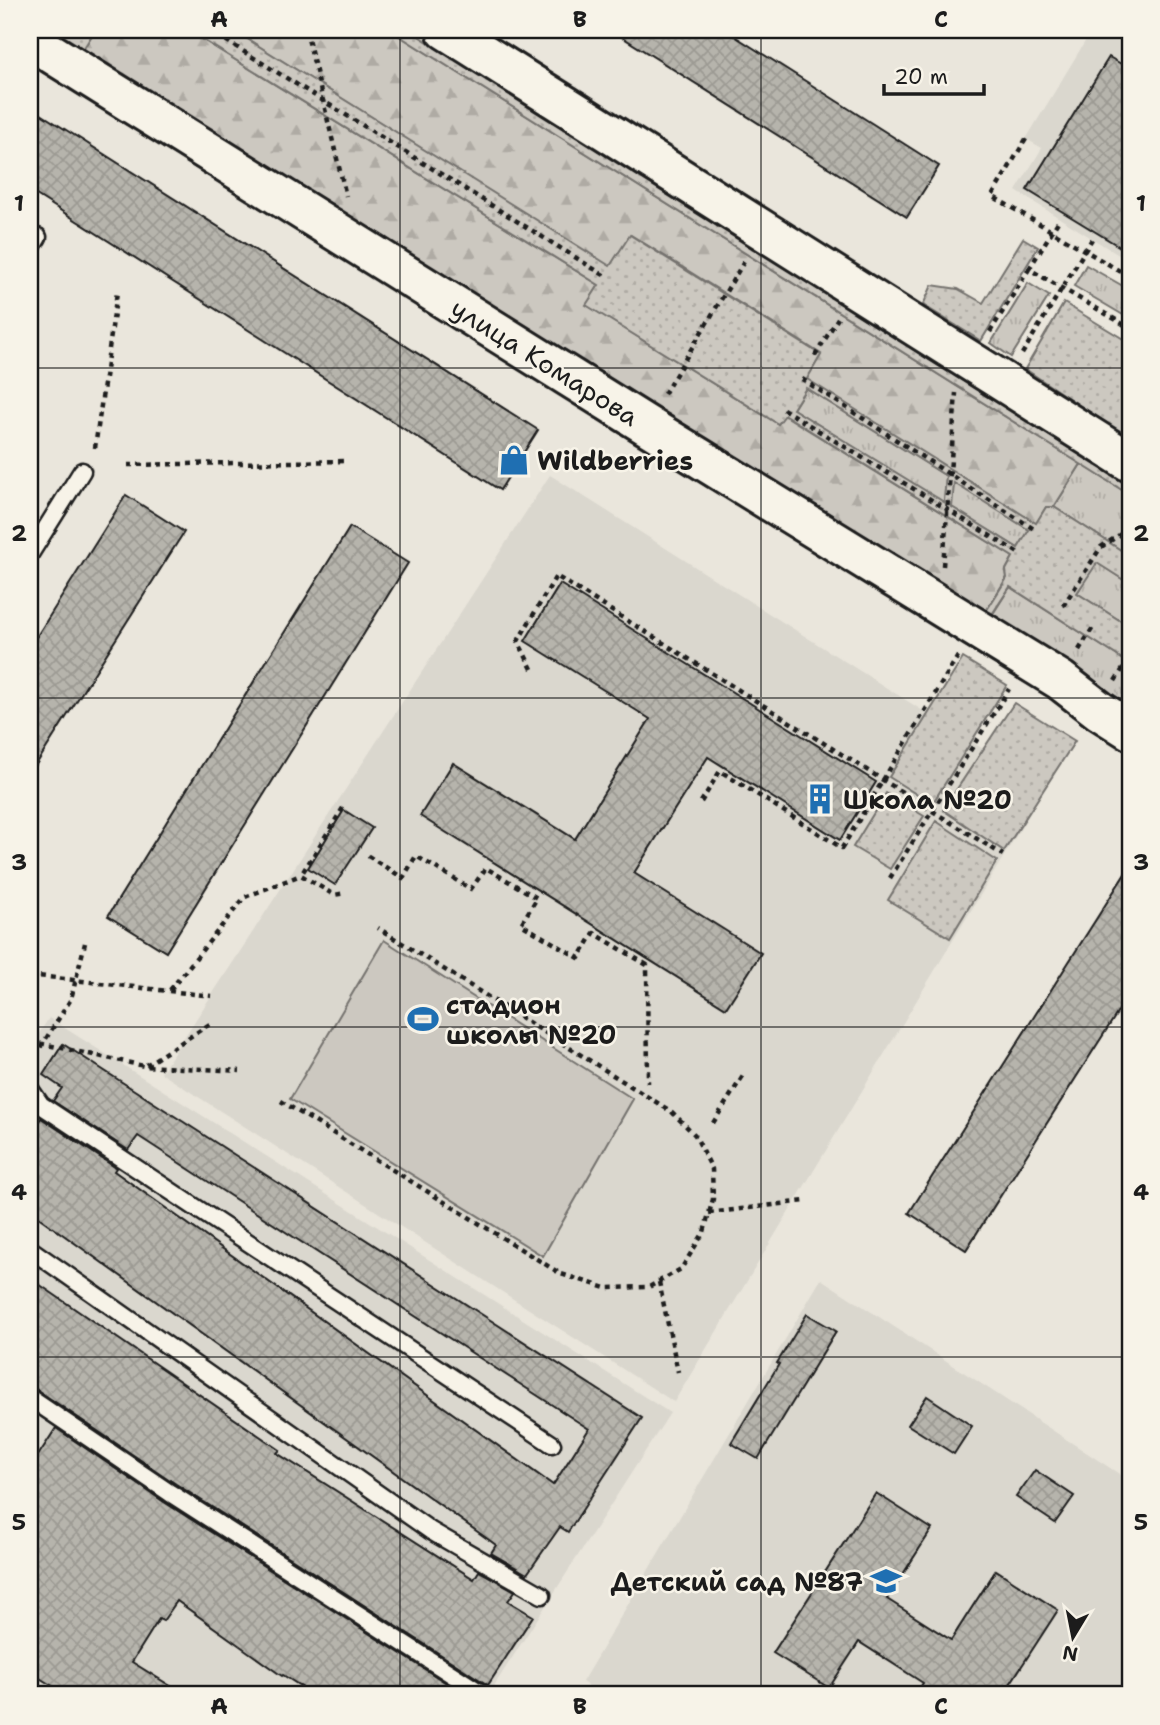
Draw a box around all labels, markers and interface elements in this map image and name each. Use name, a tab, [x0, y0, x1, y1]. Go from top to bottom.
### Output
text: A	[210, 4, 228, 34]
text: B	[573, 4, 587, 34]
text: C	[934, 4, 948, 34]
scale bar	[884, 52, 983, 96]
text: 20 m	[894, 63, 948, 91]
text: 1	[14, 188, 24, 218]
text: 1	[1136, 188, 1146, 218]
street label: улица Комарова	[444, 290, 646, 434]
shop icon: Wildberries	[497, 443, 531, 477]
place label: Wildberries	[537, 443, 693, 478]
text: 2	[11, 518, 27, 548]
text: 2	[1133, 518, 1149, 548]
building icon: Школа №20	[803, 782, 837, 816]
place label: Школа №20	[843, 782, 1012, 817]
text: 3	[11, 847, 27, 877]
text: 3	[1133, 847, 1149, 877]
place label: стадион школы №20	[446, 987, 617, 1052]
sports icon: стадион школы №20	[406, 1002, 440, 1036]
text: 4	[11, 1177, 27, 1207]
text: 4	[1133, 1177, 1149, 1207]
text: 5	[12, 1507, 26, 1537]
text: 5	[1134, 1507, 1148, 1537]
place label: Детский сад №87	[611, 1564, 863, 1599]
school or university icon: Детский сад №87	[869, 1564, 903, 1598]
north arrow	[1038, 1602, 1108, 1672]
text: N	[1061, 1640, 1080, 1667]
text: A	[210, 1691, 228, 1721]
text: B	[573, 1691, 587, 1721]
text: C	[934, 1691, 948, 1721]

